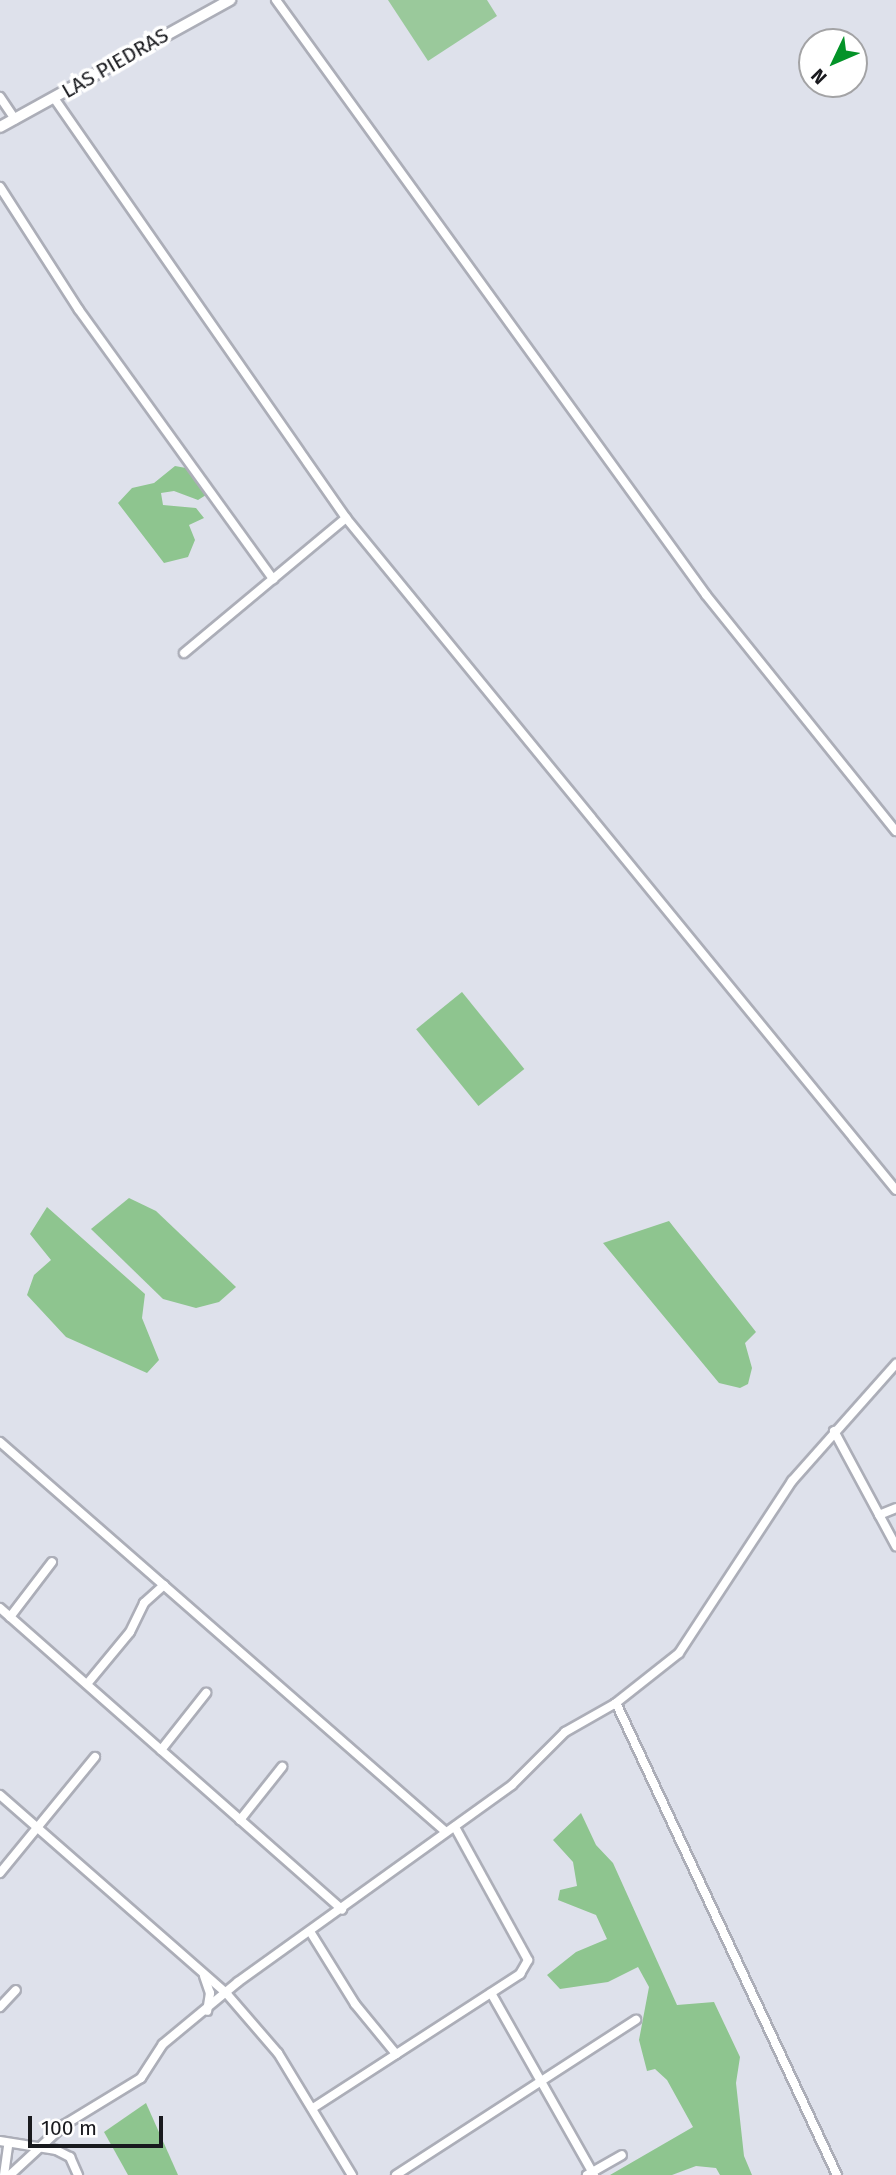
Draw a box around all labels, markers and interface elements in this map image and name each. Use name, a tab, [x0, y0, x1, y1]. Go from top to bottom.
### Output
street label: LAS PIEDRAS	[57, 22, 173, 104]
north arrow	[798, 28, 868, 98]
text: N	[806, 64, 832, 89]
scale bar	[32, 2102, 166, 2146]
text: 100 m	[41, 2115, 97, 2141]

